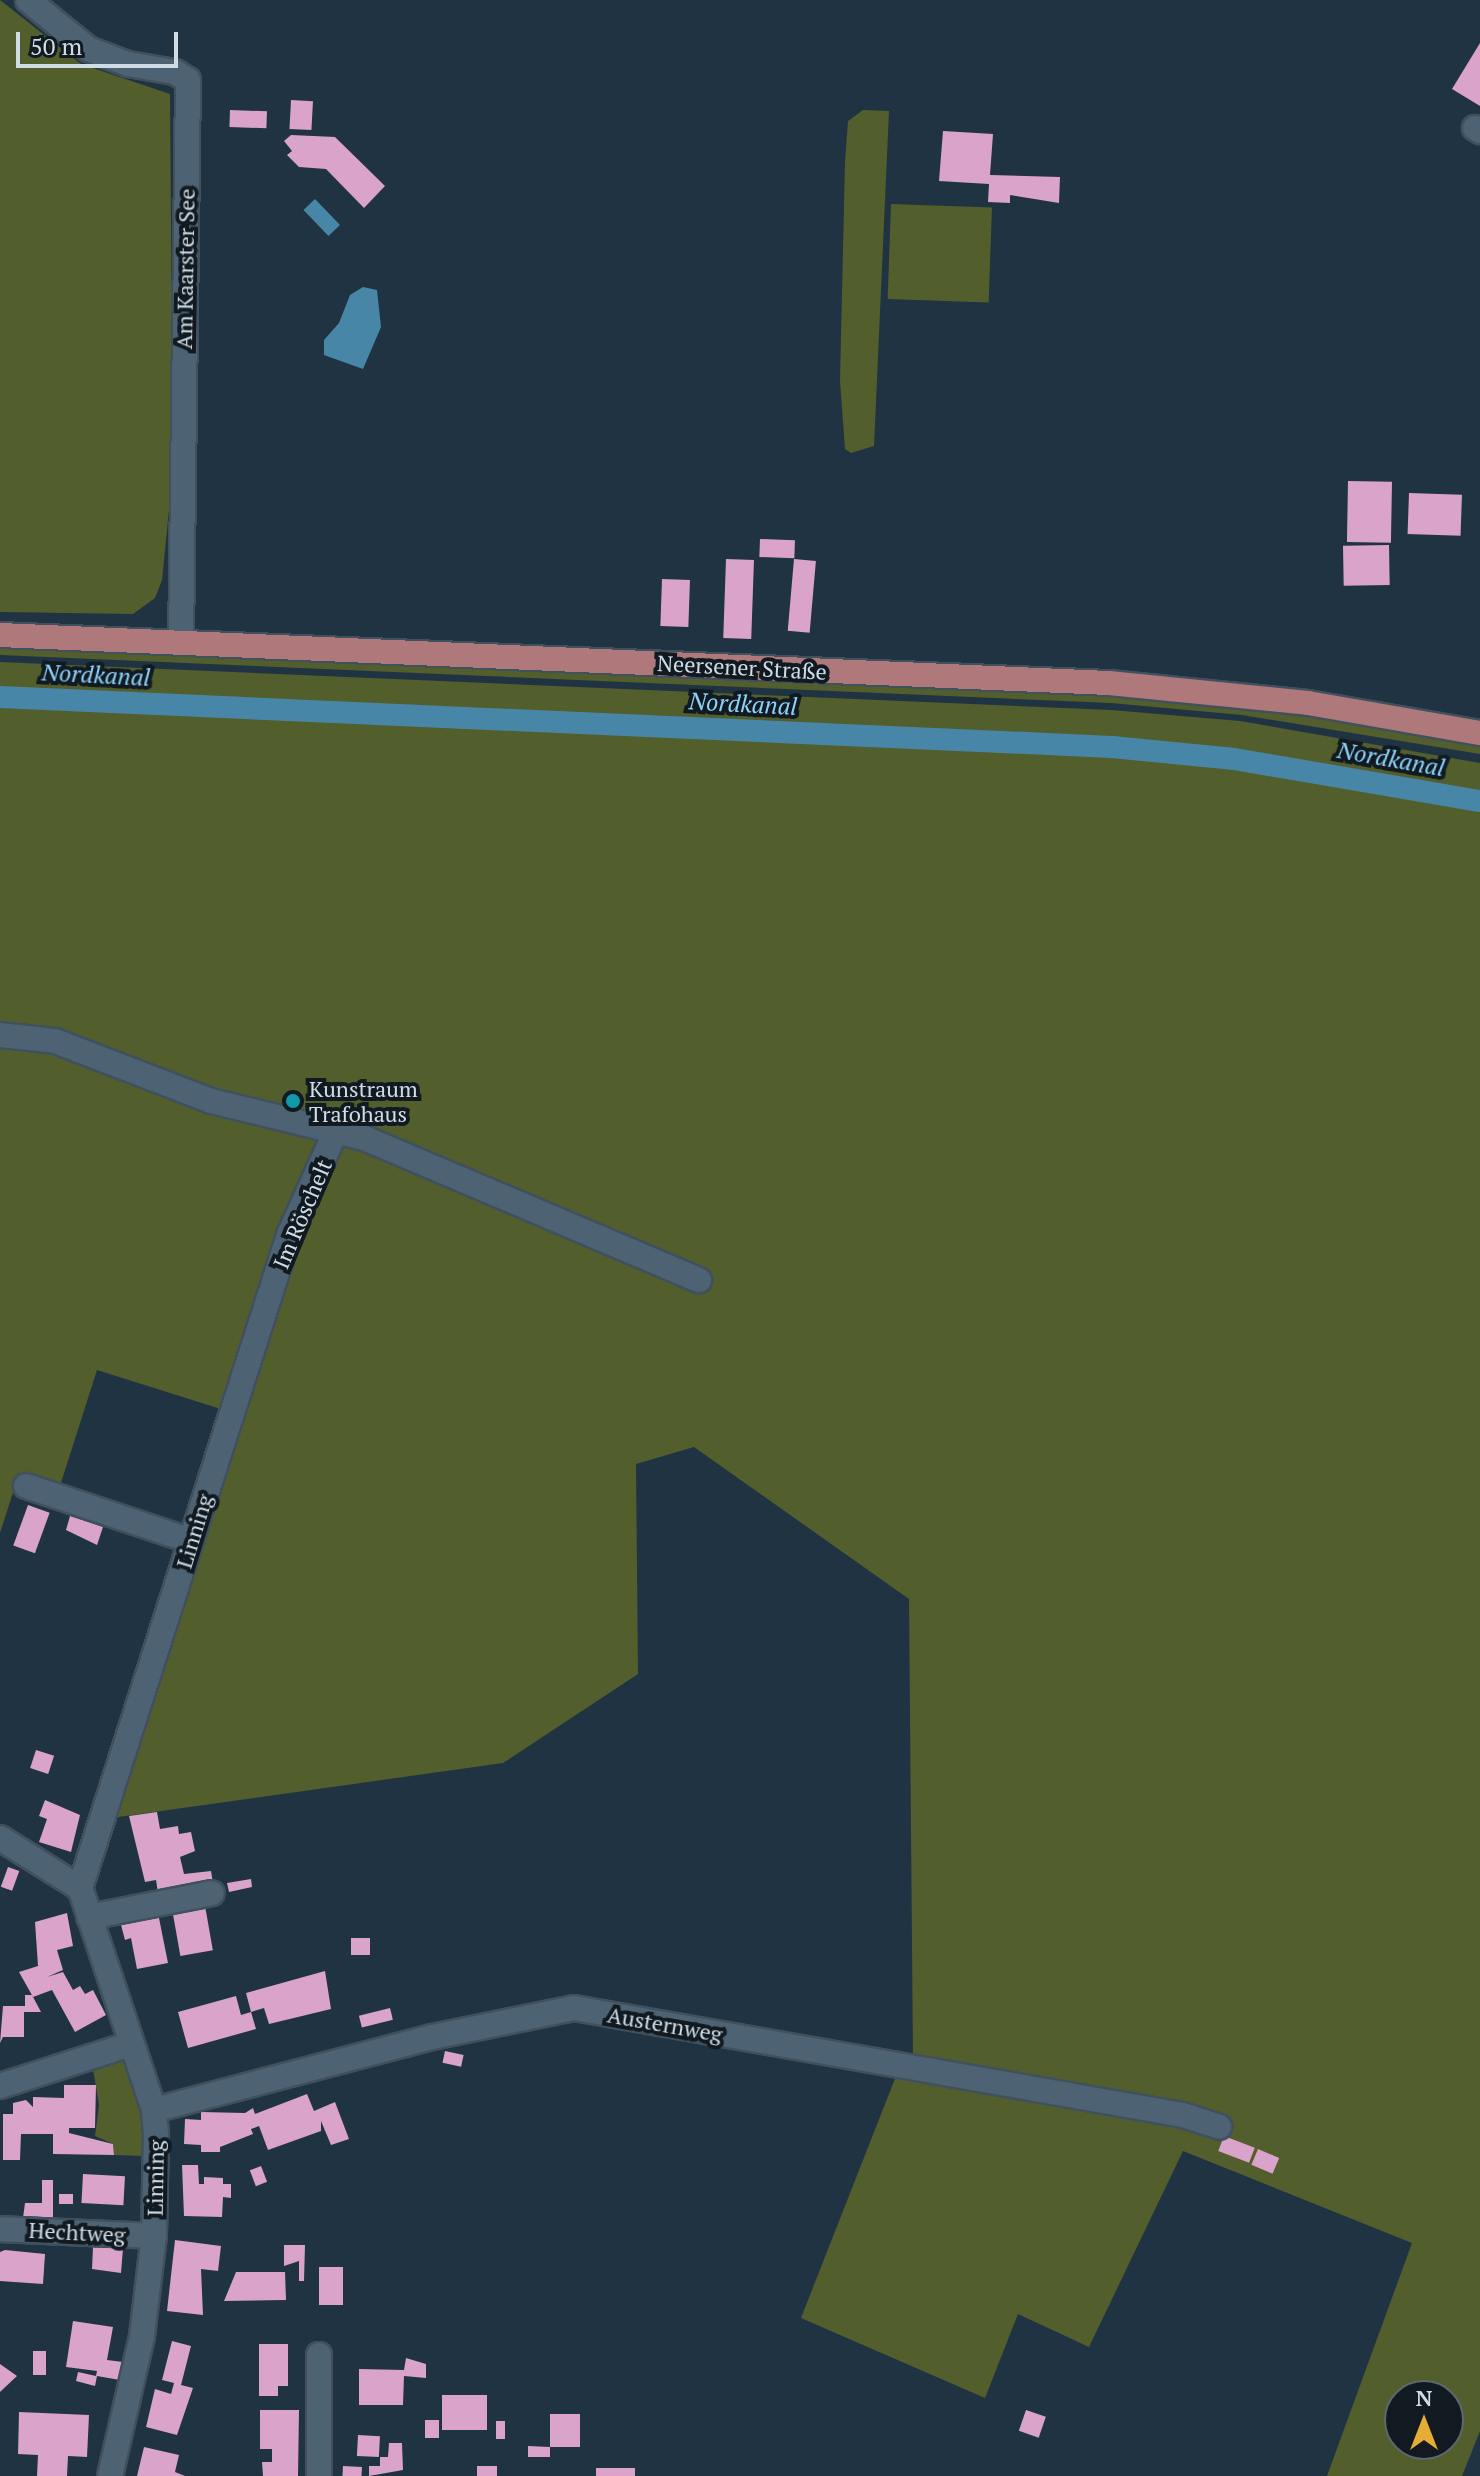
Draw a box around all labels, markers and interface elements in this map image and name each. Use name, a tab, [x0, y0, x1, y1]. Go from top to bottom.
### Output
scale bar	[20, 16, 182, 66]
text: 50 m	[30, 30, 82, 62]
street label: Am Kaarster See	[170, 188, 200, 350]
street label: Neersener Straße	[657, 649, 827, 685]
water label: Nordkanal	[41, 658, 151, 692]
water label: Nordkanal	[688, 687, 798, 721]
water label: Nordkanal	[1335, 735, 1447, 783]
place label: Kunstraum Trafohaus	[309, 1075, 418, 1126]
marker: Kunstraum Trafohaus	[284, 1092, 302, 1110]
street label: Im Röschelt	[267, 1155, 337, 1273]
street label: Linning	[170, 1491, 218, 1571]
street label: Austernweg	[605, 2001, 725, 2047]
street label: Linning	[141, 2140, 169, 2216]
street label: Hechtweg	[28, 2216, 126, 2248]
north arrow	[1384, 2380, 1464, 2460]
text: N	[1416, 2383, 1432, 2412]

